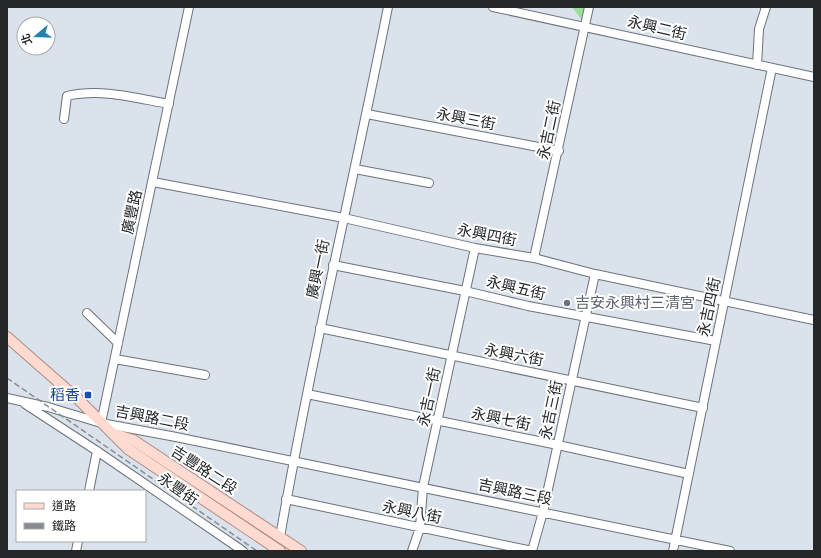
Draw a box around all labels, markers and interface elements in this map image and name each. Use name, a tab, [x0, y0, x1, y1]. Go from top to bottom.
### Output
street label: 永興二街	[626, 13, 688, 43]
north arrow	[16, 16, 56, 56]
text: 北	[20, 32, 34, 46]
street label: 永吉二街	[535, 99, 563, 161]
street label: 永興三街	[435, 105, 497, 133]
street label: 廣豐路	[119, 188, 145, 236]
street label: 永興四街	[456, 221, 518, 249]
street label: 廣興一街	[304, 238, 332, 300]
street label: 永興五街	[485, 273, 547, 303]
street label: 永吉四街	[695, 276, 723, 338]
place label: 吉安永興村三清宮	[575, 294, 695, 311]
marker: 吉安永興村三清宮	[562, 298, 572, 308]
street label: 永興六街	[483, 341, 545, 369]
street label: 永吉一街	[415, 366, 443, 428]
street label: 永吉三街	[537, 379, 565, 441]
place label: 稻香	[50, 387, 80, 403]
marker: 稻香	[83, 390, 93, 400]
street label: 吉興路二段	[114, 403, 190, 433]
street label: 永興七街	[470, 405, 532, 433]
street label: 吉豐路二段	[168, 443, 240, 497]
street label: 永豐街	[155, 470, 201, 508]
street label: 吉興路三段	[477, 476, 553, 508]
legend	[16, 490, 146, 542]
street label: 永興八街	[381, 498, 443, 526]
text: 道路	[52, 499, 76, 512]
text: 鐵路	[52, 519, 76, 532]

